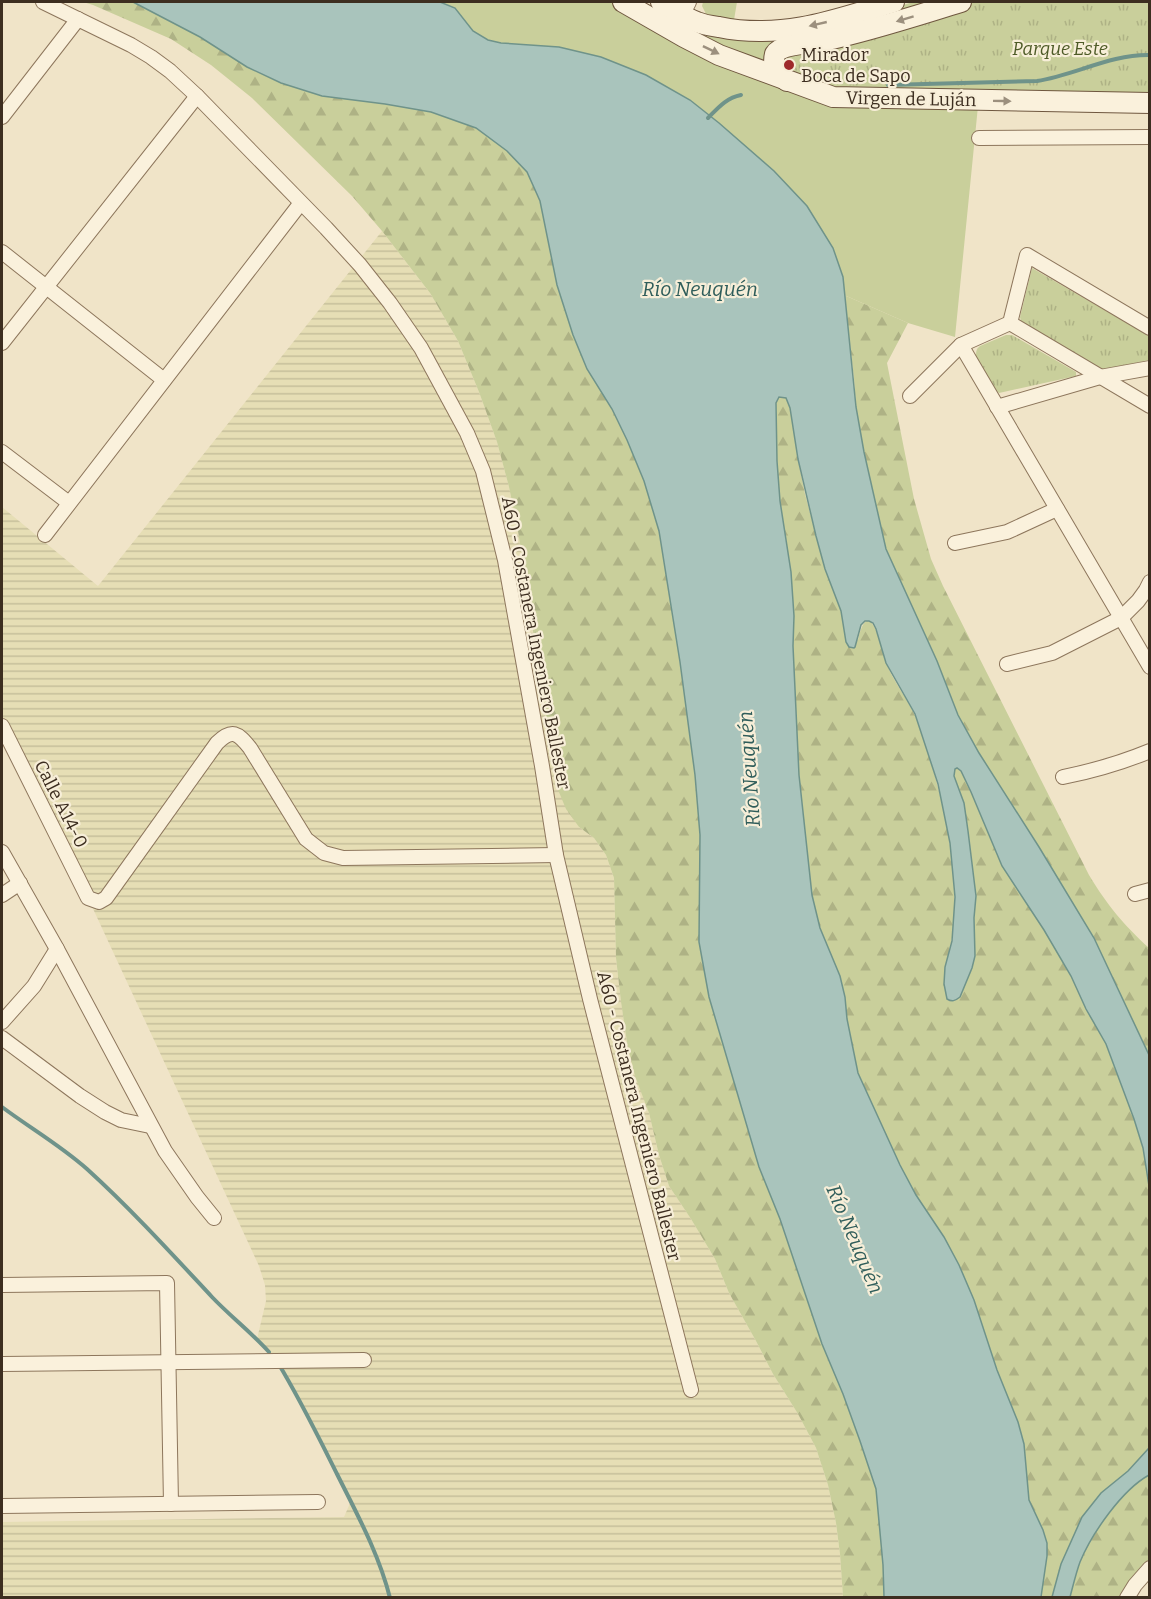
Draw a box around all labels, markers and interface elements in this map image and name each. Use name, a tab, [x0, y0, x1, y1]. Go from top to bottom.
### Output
one-way arrow	[896, 15, 914, 24]
one-way arrow	[808, 19, 827, 29]
park label: Parque Este	[1012, 38, 1108, 60]
place label: Mirador Boca de Sapo	[801, 44, 911, 87]
one-way arrow	[702, 46, 719, 55]
marker: Mirador Boca de Sapo	[782, 58, 796, 72]
street label: Virgen de Luján	[846, 87, 977, 111]
one-way arrow	[992, 96, 1011, 105]
water label: Río Neuquén	[642, 277, 758, 301]
street label: A60 - Costanera Ingeniero Ballester	[497, 495, 575, 791]
water label: Río Neuquén	[733, 710, 765, 828]
street label: Calle A14-0	[30, 757, 92, 851]
street label: A60 - Costanera Ingeniero Ballester	[592, 969, 686, 1263]
water label: Río Neuquén	[821, 1181, 889, 1297]

